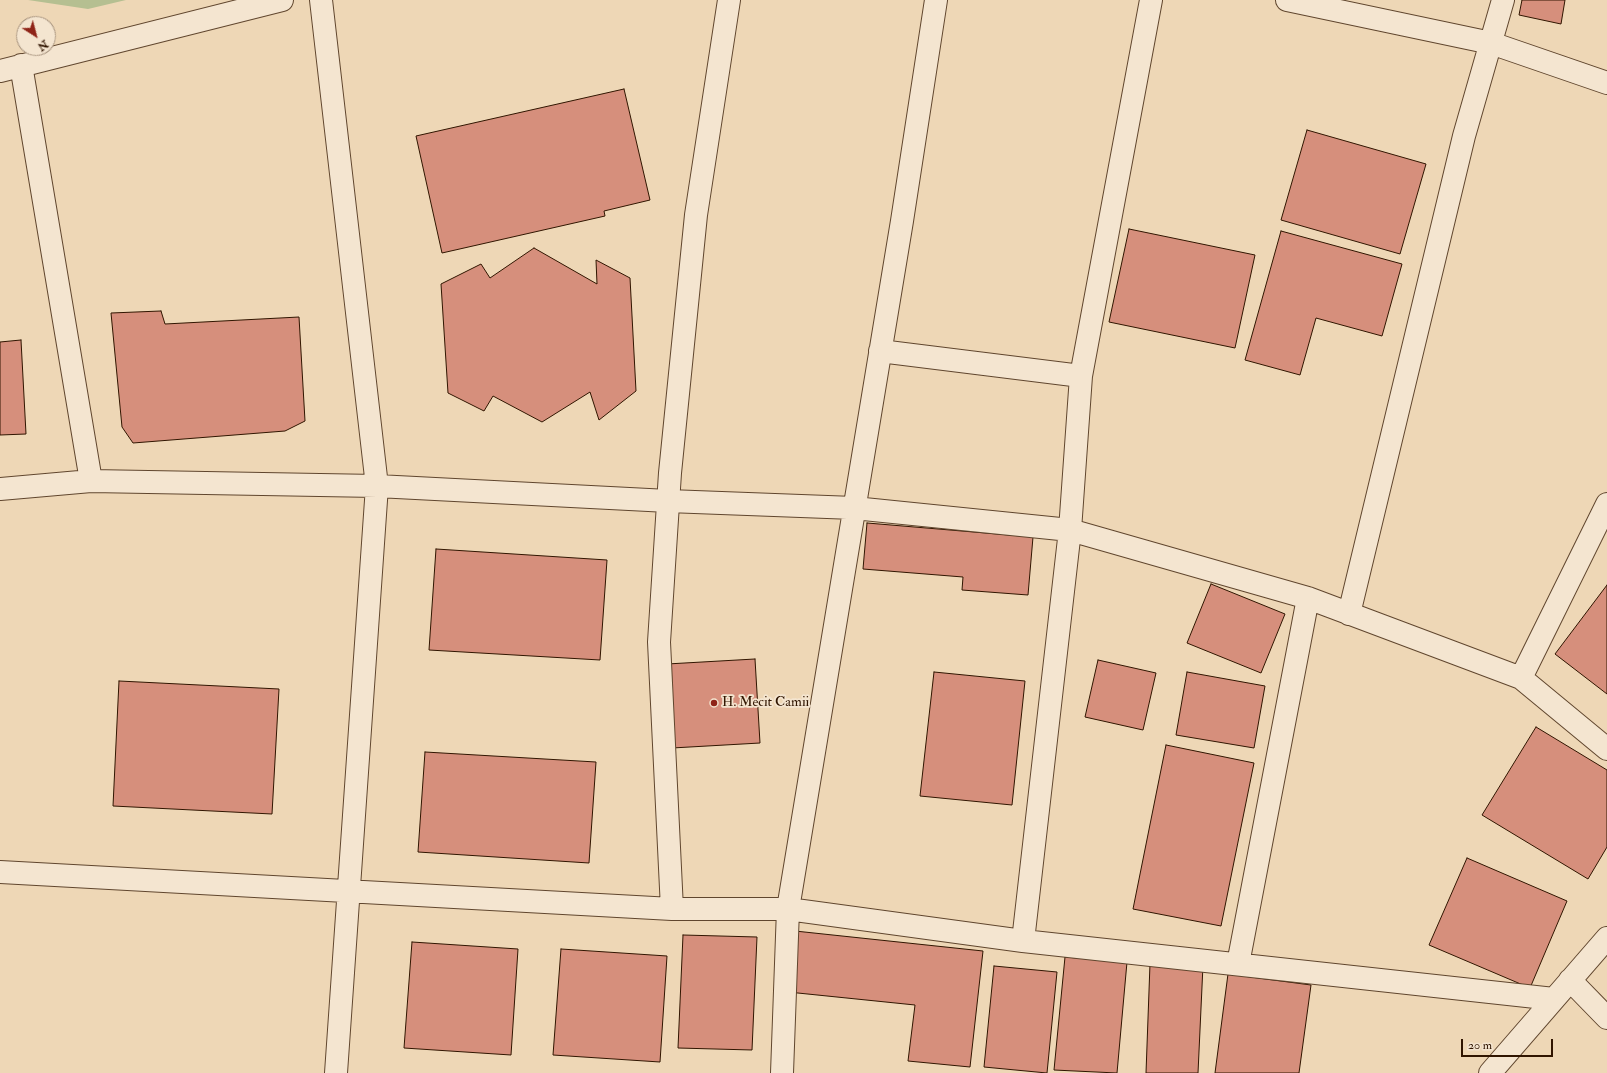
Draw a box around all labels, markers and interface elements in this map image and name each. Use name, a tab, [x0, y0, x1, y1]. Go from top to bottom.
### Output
north arrow	[16, 16, 56, 56]
text: N	[35, 37, 51, 53]
place label: H. Mecit Camii	[722, 695, 809, 711]
marker: H. Mecit Camii	[709, 698, 719, 708]
scale bar	[1463, 1031, 1555, 1057]
text: 20 m	[1468, 1038, 1492, 1053]

